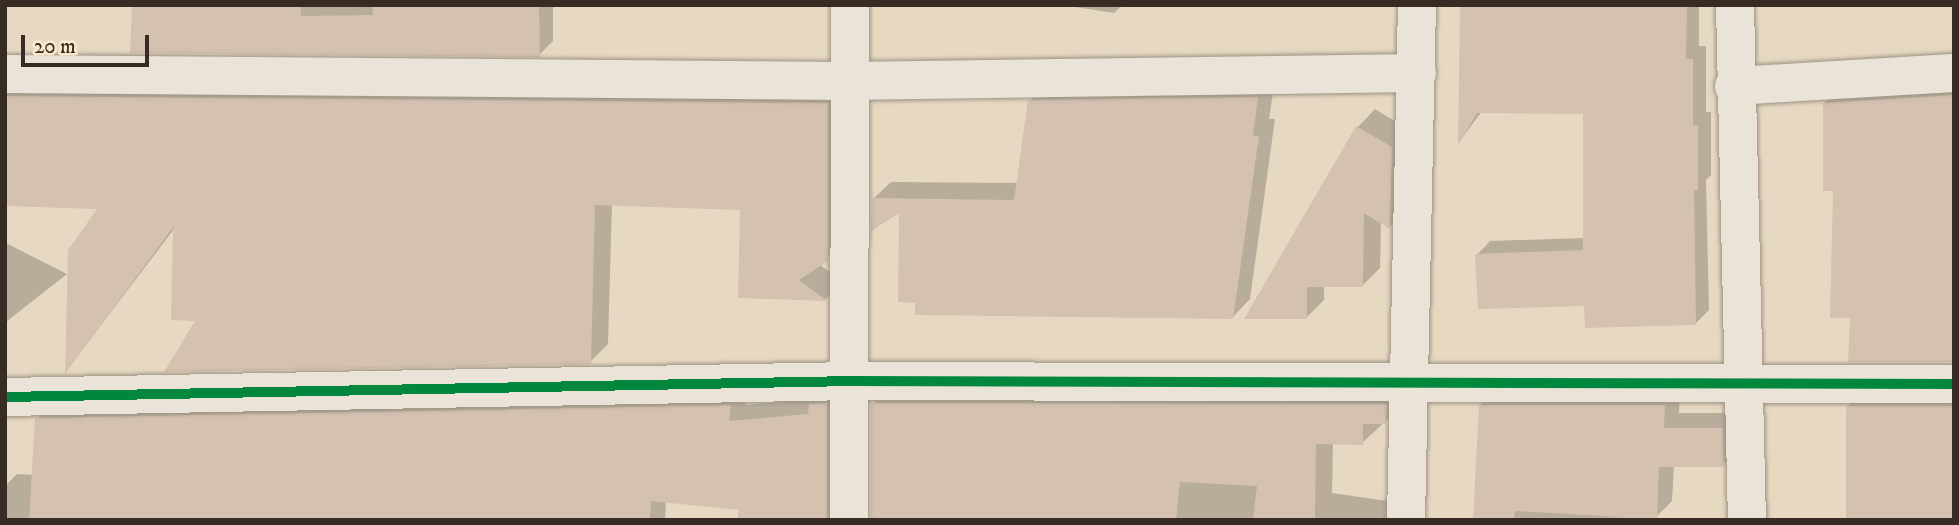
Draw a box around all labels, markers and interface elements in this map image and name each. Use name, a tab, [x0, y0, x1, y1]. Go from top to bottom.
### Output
scale bar	[24, 21, 152, 65]
text: 20 m	[34, 34, 76, 60]

